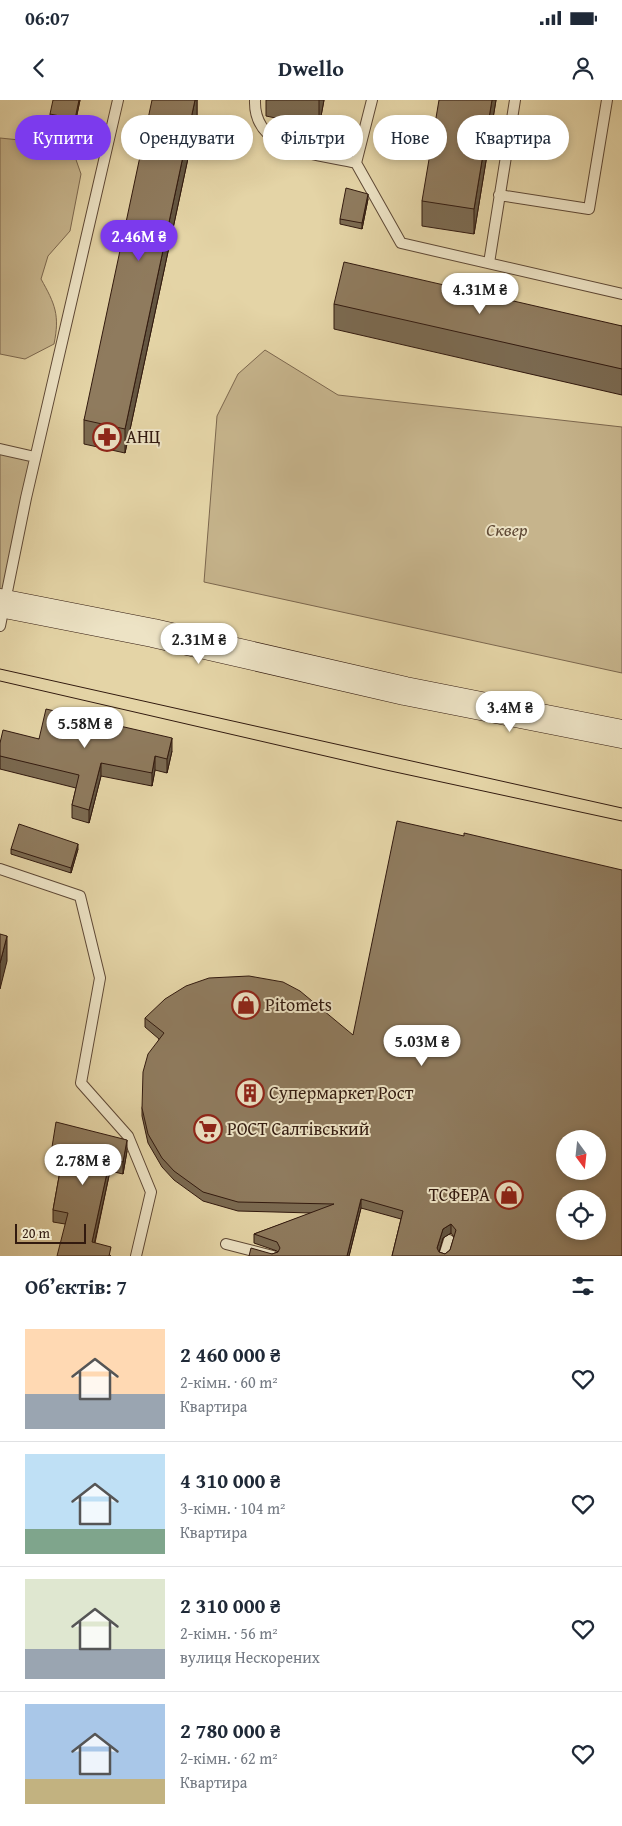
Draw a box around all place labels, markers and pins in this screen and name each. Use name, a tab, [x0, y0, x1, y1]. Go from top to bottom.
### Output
pin: 2.46M ₴	[93, 220, 185, 262]
pin: 4.31M ₴	[434, 272, 526, 315]
pharmacy icon: АНЦ	[92, 422, 122, 452]
place label: АНЦ	[126, 423, 161, 450]
pin: 2.31M ₴	[153, 622, 245, 665]
pin: 3.4M ₴	[469, 690, 551, 733]
pin: 5.58M ₴	[39, 706, 131, 749]
shop icon: Pitomets	[231, 990, 261, 1020]
place label: Pitomets	[265, 991, 332, 1018]
pin: 5.03M ₴	[376, 1024, 468, 1067]
building icon: Супермаркет Рост	[235, 1078, 265, 1108]
place label: Супермаркет Рост	[269, 1079, 414, 1106]
supermarket icon: РОСТ Салтівський	[193, 1114, 223, 1144]
place label: РОСТ Салтівський	[227, 1115, 370, 1142]
pin: 2.78M ₴	[37, 1144, 129, 1186]
shop icon: ТСФЕРА	[494, 1180, 524, 1210]
place label: ТСФЕРА	[429, 1181, 490, 1208]

